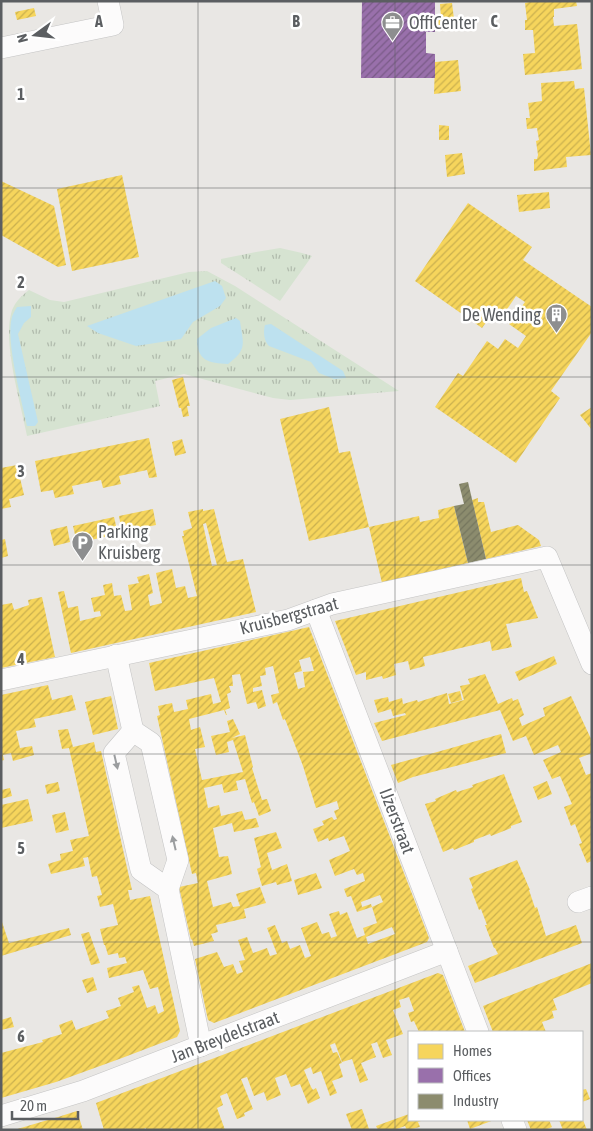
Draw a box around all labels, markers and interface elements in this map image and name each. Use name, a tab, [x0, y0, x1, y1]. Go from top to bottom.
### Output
north arrow	[10, 10, 60, 60]
office icon: OffiCenter	[381, 11, 405, 42]
text: A	[94, 12, 103, 30]
text: B	[292, 12, 300, 30]
place label: OffiCenter	[409, 12, 478, 33]
text: C	[490, 12, 498, 30]
text: N	[14, 32, 31, 44]
text: 1	[17, 85, 25, 103]
text: 2	[17, 273, 25, 291]
building icon: De Wending	[545, 303, 569, 334]
place label: De Wending	[462, 304, 541, 325]
text: 3	[17, 462, 25, 480]
place label: Parking Kruisberg	[98, 521, 161, 563]
parking icon: Parking Kruisberg	[70, 530, 94, 561]
street label: Kruisbergstraat	[237, 592, 340, 639]
text: 4	[16, 650, 25, 668]
one-way arrow	[112, 755, 120, 770]
street label: IJzerstraat	[375, 785, 420, 857]
one-way arrow	[170, 835, 178, 851]
text: 5	[17, 839, 25, 857]
street label: Jan Breydelstraat	[168, 1006, 282, 1067]
text: 6	[17, 1027, 25, 1045]
legend	[408, 1031, 583, 1121]
text: Homes	[453, 1042, 492, 1059]
text: Offices	[453, 1067, 491, 1084]
scale bar	[12, 1088, 79, 1120]
text: Industry	[453, 1092, 499, 1109]
text: 20 m	[20, 1097, 47, 1114]

